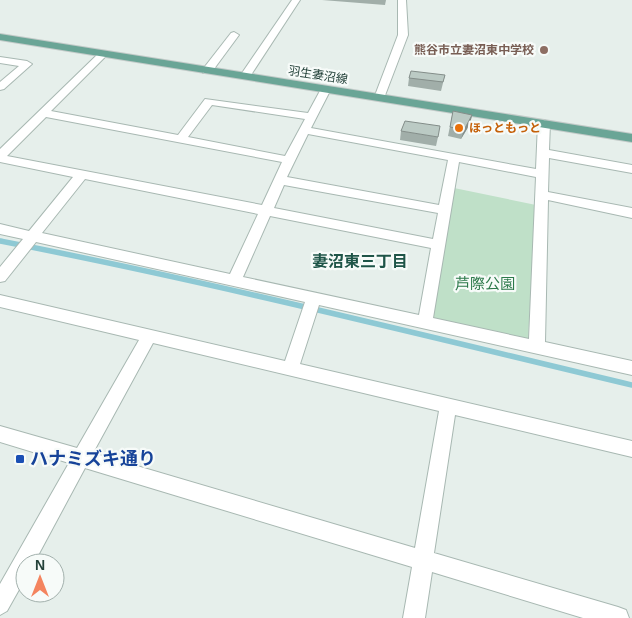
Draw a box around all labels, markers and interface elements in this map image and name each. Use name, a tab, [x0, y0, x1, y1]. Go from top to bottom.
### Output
place label: 熊谷市立妻沼東中学校	[414, 43, 534, 57]
marker: 熊谷市立妻沼東中学校	[538, 44, 550, 56]
street label: 羽生妻沼線	[287, 63, 349, 87]
place label: ほっともっと	[469, 121, 541, 135]
marker: ほっともっと	[453, 122, 465, 134]
district label: 妻沼東三丁目	[312, 253, 408, 270]
park label: 芦際公園	[455, 275, 515, 292]
place label: ハナミズキ通り	[30, 449, 156, 469]
marker: ハナミズキ通り	[14, 453, 26, 465]
north arrow	[15, 553, 65, 603]
text: N	[35, 557, 45, 573]

